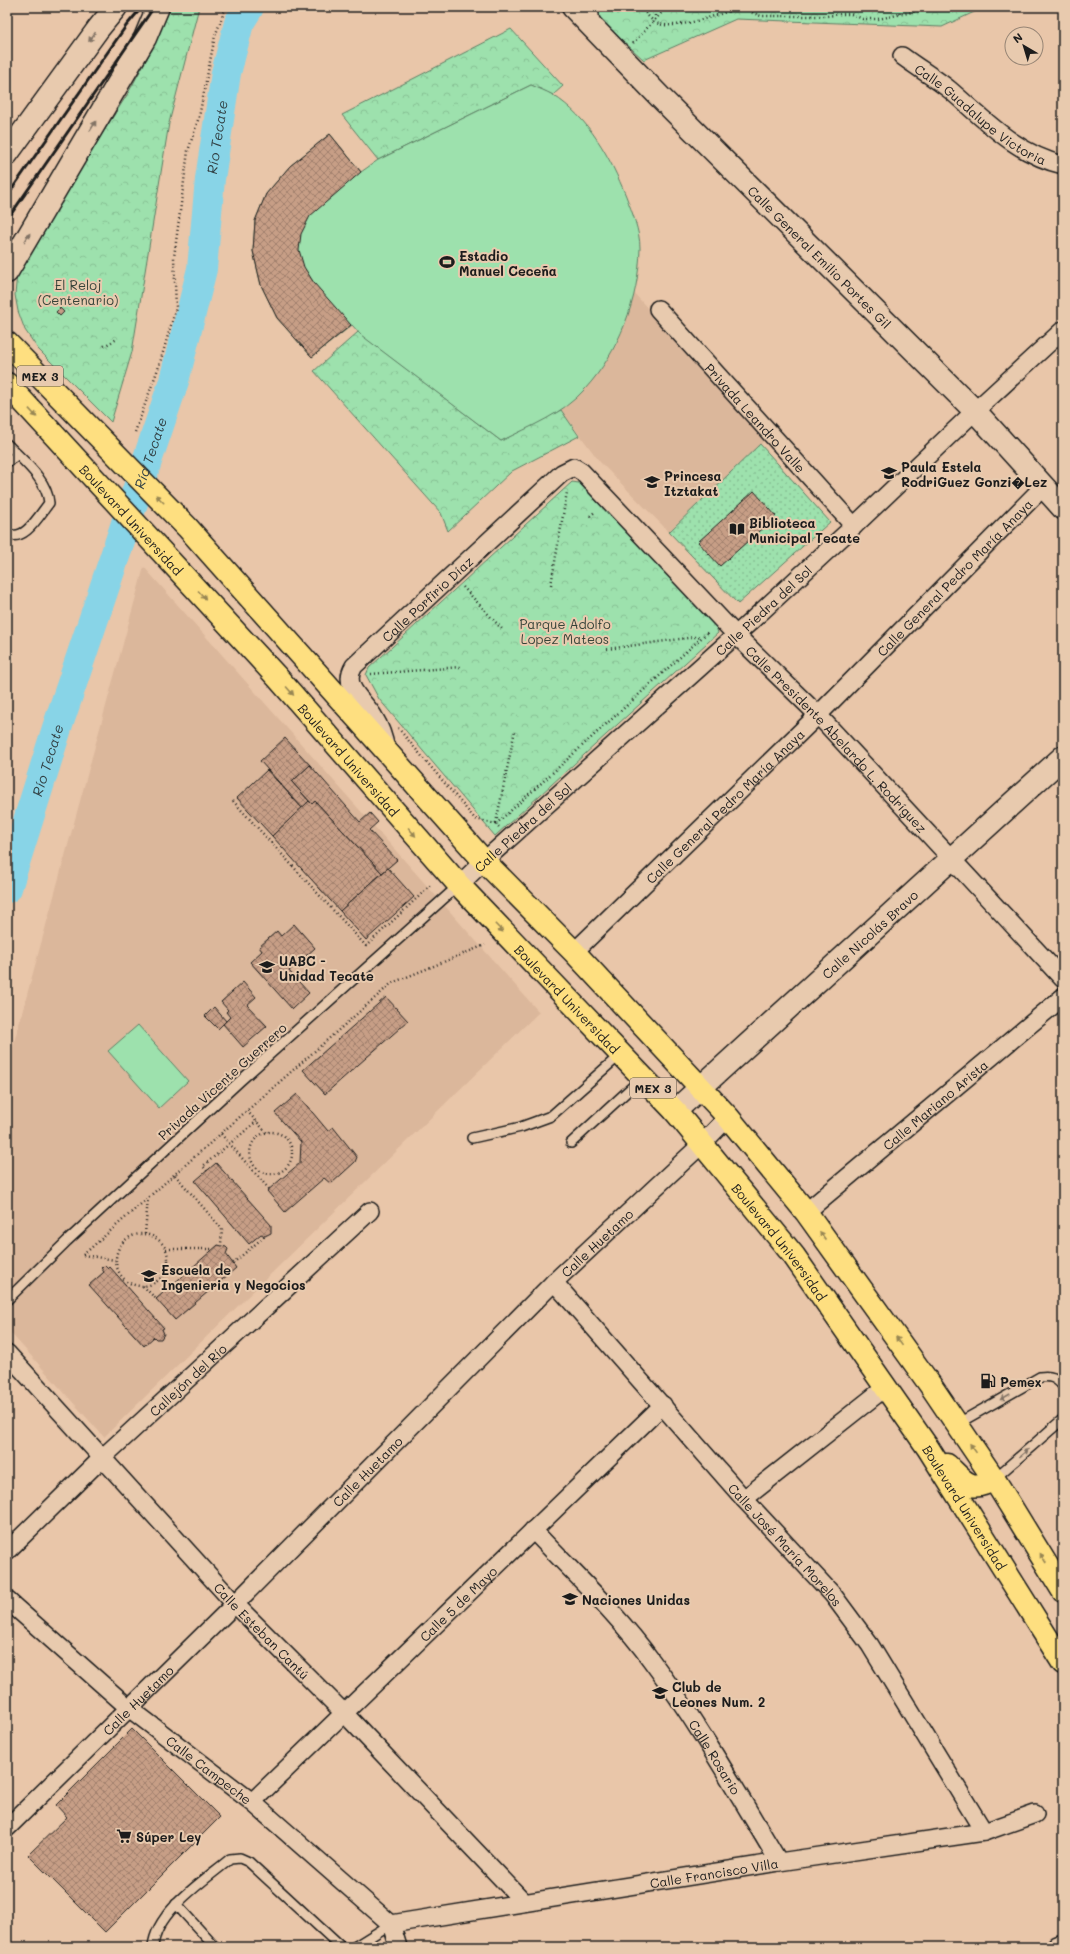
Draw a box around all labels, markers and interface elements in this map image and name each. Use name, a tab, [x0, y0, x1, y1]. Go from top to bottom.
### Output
north arrow	[1004, 26, 1044, 66]
text: N	[1010, 29, 1025, 46]
one-way arrow	[88, 32, 96, 43]
street label: Calle Guadalupe Victoria	[912, 59, 1049, 168]
water label: Río Tecate	[201, 99, 231, 175]
one-way arrow	[90, 120, 97, 132]
street label: Calle General Emilio Portes Gil	[745, 181, 895, 331]
one-way arrow	[23, 233, 31, 243]
place label: Estadio Manuel Ceceña	[459, 247, 557, 279]
sports icon: Estadio Manuel Ceceña	[438, 253, 456, 271]
park label: El Reloj (Centenario)	[38, 276, 118, 308]
street label: Privada Leandro Valle	[702, 359, 810, 476]
road number: MEX 3	[17, 366, 63, 386]
one-way arrow	[29, 407, 38, 418]
water label: Río Tecate	[129, 415, 171, 491]
place label: Paula Estela RodriGuez Gonzi�Lez	[901, 458, 1047, 490]
street label: Boulevard Universidad	[76, 460, 187, 578]
school or university icon: Paula Estela RodriGuez Gonzi�Lez	[880, 464, 898, 482]
place label: Princesa Itztakat	[664, 467, 722, 499]
school or university icon: Princesa Itztakat	[643, 473, 661, 491]
one-way arrow	[155, 494, 165, 504]
street label: Calle General Pedro María Anaya	[873, 495, 1036, 659]
place label: Biblioteca Municipal Tecate	[749, 514, 860, 546]
library icon: Biblioteca Municipal Tecate	[728, 520, 746, 538]
street label: Calle Porfirio Díaz	[378, 552, 476, 645]
street label: Calle Piedra del Sol	[711, 561, 815, 659]
one-way arrow	[198, 590, 207, 600]
park label: Parque Adolfo Lopez Mateos	[519, 615, 611, 647]
street label: Calle Presidente Abelardo L. Rodríguez	[743, 641, 931, 836]
one-way arrow	[285, 686, 294, 697]
street label: Boulevard Universidad	[295, 699, 403, 819]
water label: Río Tecate	[27, 722, 67, 798]
street label: Calle General Pedro María Anaya	[642, 725, 807, 887]
street label: Calle Piedra del Sol	[470, 779, 575, 875]
one-way arrow	[407, 826, 416, 837]
street label: Calle Nicolás Bravo	[818, 885, 921, 982]
one-way arrow	[494, 923, 504, 933]
street label: Boulevard Universidad	[512, 941, 624, 1057]
place label: UABC - Unidad Tecate	[279, 952, 374, 984]
school or university icon: UABC - Unidad Tecate	[258, 958, 276, 976]
street label: Privada Vicente Guerrero	[154, 1019, 290, 1143]
street label: Calle Mariano Arista	[879, 1055, 991, 1153]
road number: MEX 3	[630, 1078, 676, 1098]
street label: Boulevard Universidad	[729, 1179, 831, 1304]
street label: Calle Huetamo	[557, 1204, 636, 1280]
one-way arrow	[819, 1230, 827, 1241]
place label: Escuela de Ingenieria y Negocios	[161, 1261, 306, 1294]
school or university icon: Escuela de Ingenieria y Negocios	[140, 1267, 158, 1285]
one-way arrow	[895, 1336, 903, 1347]
street label: Callejón del Río	[145, 1339, 230, 1419]
fuel station icon: Pemex	[979, 1372, 997, 1390]
place label: Pemex	[1000, 1373, 1042, 1390]
one-way arrow	[999, 1393, 1011, 1400]
street label: Calle Huetamo	[328, 1432, 406, 1510]
street label: Boulevard Universidad	[920, 1441, 1011, 1573]
one-way arrow	[969, 1443, 977, 1453]
one-way arrow	[1018, 1449, 1029, 1458]
street label: Calle José María Morelos	[725, 1479, 846, 1609]
one-way arrow	[1039, 1552, 1046, 1564]
street label: Calle 5 de Mayo	[415, 1562, 500, 1645]
street label: Calle Esteban Cantú	[211, 1579, 313, 1682]
school or university icon: Naciones Unidas	[561, 1590, 579, 1608]
place label: Naciones Unidas	[582, 1591, 690, 1608]
street label: Calle Huetamo	[99, 1661, 177, 1738]
place label: Club de Leones Num. 2	[672, 1678, 765, 1710]
school or university icon: Club de Leones Num. 2	[651, 1684, 669, 1702]
street label: Calle Rosario	[686, 1716, 745, 1797]
street label: Calle Campeche	[163, 1731, 255, 1807]
supermarket icon: Súper Ley	[115, 1827, 133, 1845]
place label: Súper Ley	[136, 1828, 201, 1846]
street label: Calle Francisco Villa	[648, 1854, 779, 1891]

